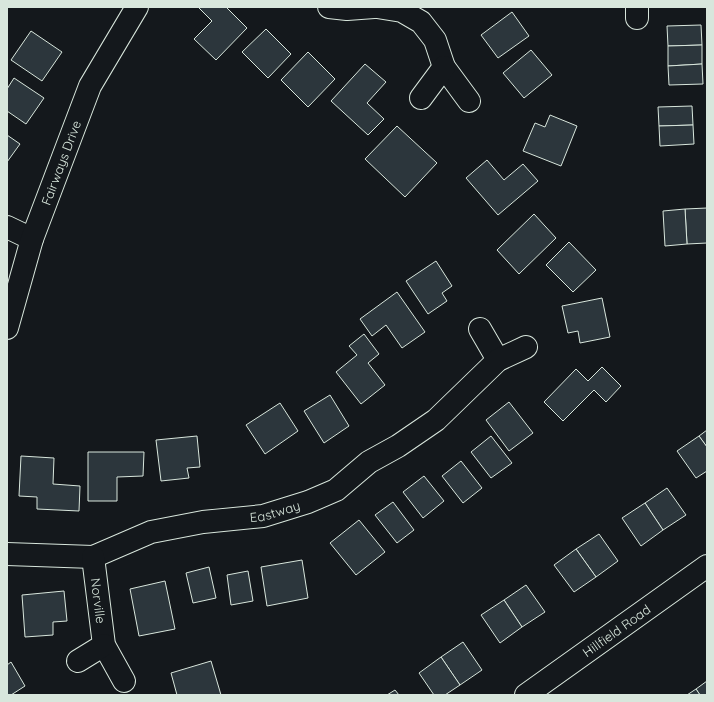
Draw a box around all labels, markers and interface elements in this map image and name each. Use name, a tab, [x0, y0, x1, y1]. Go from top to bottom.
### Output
street label: Fairways Drive	[38, 118, 84, 207]
street label: Eastway	[249, 497, 302, 525]
street label: Norville	[88, 577, 109, 624]
street label: Hillfield Road	[579, 601, 653, 660]

